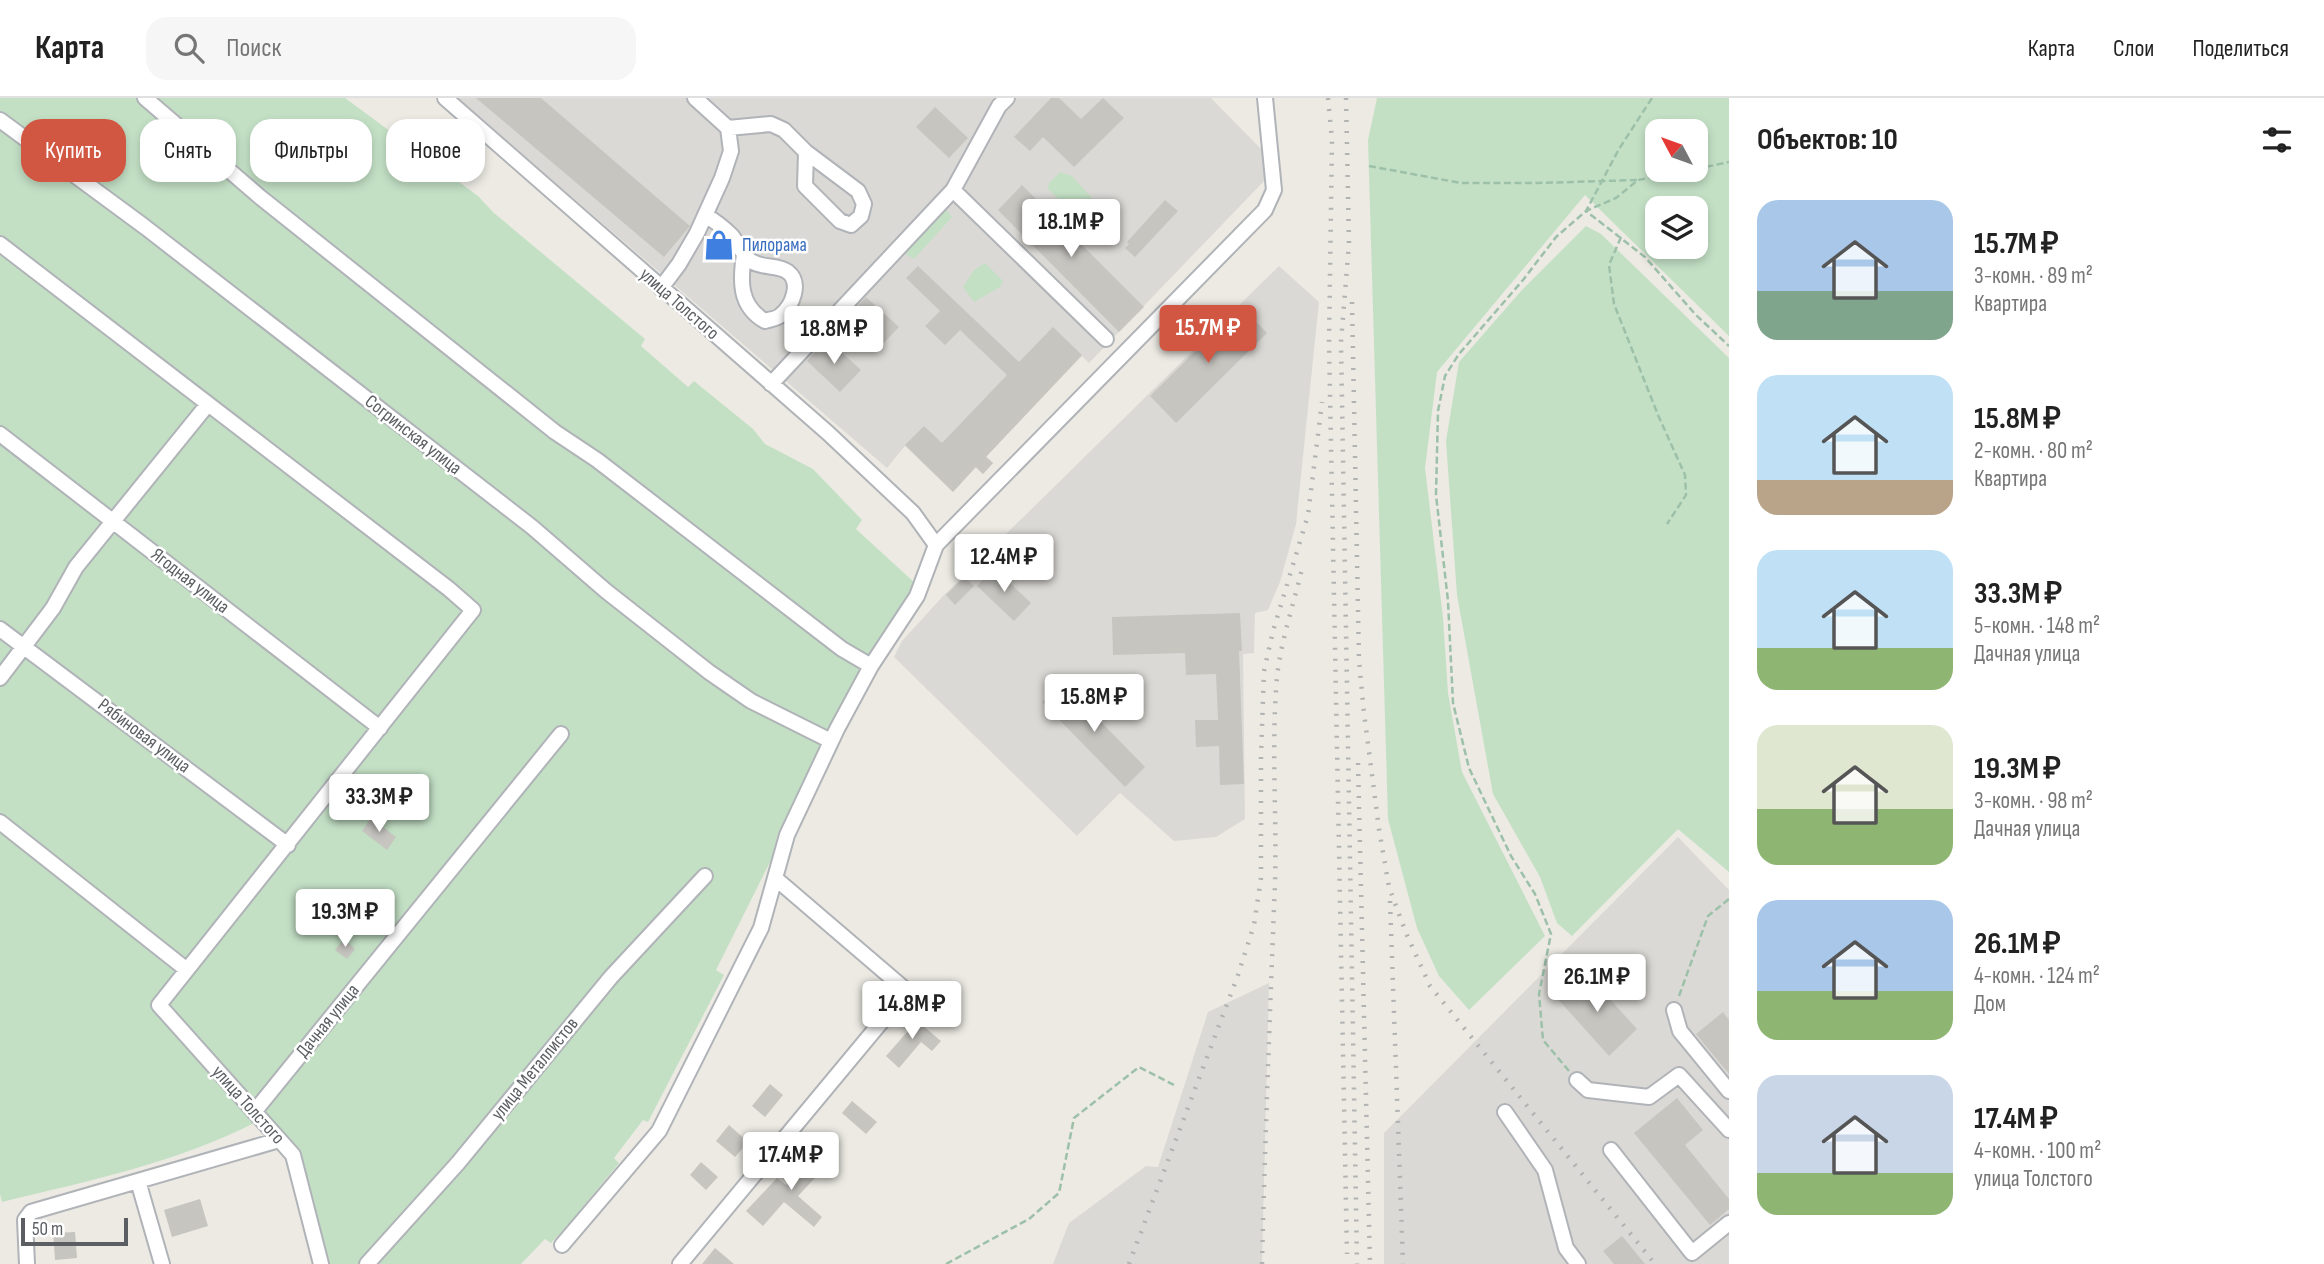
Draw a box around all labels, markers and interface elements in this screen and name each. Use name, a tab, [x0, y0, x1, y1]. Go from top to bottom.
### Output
search box	[146, 17, 636, 80]
text: Карта	[35, 28, 104, 68]
icon: search	[170, 29, 208, 67]
text: Поиск	[226, 33, 281, 64]
text: Карта	[2028, 34, 2075, 63]
text: Слои	[2113, 34, 2154, 63]
text: Поделиться	[2192, 34, 2289, 63]
chip: Купить	[21, 119, 126, 182]
chip: Снять	[140, 119, 236, 182]
chip: Фильтры	[250, 119, 372, 182]
chip: Новое	[386, 119, 485, 182]
north arrow	[1645, 119, 1708, 182]
map controls	[1645, 119, 1708, 259]
icon: filters	[2258, 121, 2296, 159]
text: Объектов: 10	[1757, 122, 1898, 158]
button: layers	[1645, 196, 1708, 259]
pin: 18.1M ₽	[1006, 200, 1136, 259]
text: 18.1M ₽	[1038, 208, 1104, 236]
text: 15.7M ₽	[1974, 226, 2059, 262]
shop icon: Пилорама	[702, 228, 736, 262]
icon: home	[1813, 228, 1897, 312]
place label: Пилорама	[742, 234, 807, 257]
text: 3-комн. · 89 m²	[1974, 262, 2093, 290]
street label: улица Толстого	[634, 263, 724, 345]
text: Квартира	[1974, 290, 2047, 318]
pin: 18.8M ₽	[769, 306, 899, 366]
pin: 15.7M ₽	[1143, 306, 1273, 365]
text: 15.7M ₽	[1175, 314, 1241, 342]
text: 18.8M ₽	[800, 315, 868, 343]
street label: Согринская улица	[360, 390, 466, 480]
text: 15.8M ₽	[1974, 401, 2061, 437]
icon: home	[1813, 403, 1897, 487]
text: 2-комн. · 80 m²	[1974, 437, 2093, 465]
text: Квартира	[1974, 465, 2047, 493]
pin: 12.4M ₽	[939, 534, 1069, 594]
street label: Ягодная улица	[146, 543, 234, 619]
text: 12.4M ₽	[971, 543, 1037, 571]
text: 33.3M ₽	[1974, 576, 2062, 612]
icon: home	[1813, 578, 1897, 662]
text: 5-комн. · 148 m²	[1974, 612, 2100, 640]
text: Дачная улица	[1974, 640, 2080, 668]
pin: 15.8M ₽	[1029, 674, 1159, 734]
text: 15.8M ₽	[1061, 683, 1127, 711]
street label: Рябиновая улица	[93, 694, 195, 778]
text: 19.3M ₽	[1974, 751, 2061, 787]
icon: home	[1813, 753, 1897, 837]
pin: 33.3M ₽	[314, 774, 444, 834]
text: 33.3M ₽	[345, 783, 413, 811]
text: 3-комн. · 98 m²	[1974, 787, 2093, 815]
text: Дачная улица	[1974, 815, 2080, 843]
pin: 19.3M ₽	[280, 890, 410, 949]
text: 19.3M ₽	[312, 898, 378, 926]
text: 26.1M ₽	[1974, 926, 2061, 962]
icon: home	[1813, 928, 1897, 1012]
pin: 26.1M ₽	[1532, 954, 1662, 1014]
text: 4-комн. · 124 m²	[1974, 962, 2100, 990]
text: 26.1M ₽	[1564, 963, 1630, 991]
street label: Дачная улица	[291, 980, 365, 1062]
pin: 14.8M ₽	[847, 982, 977, 1041]
text: 14.8M ₽	[878, 990, 946, 1018]
text: Дом	[1974, 990, 2006, 1018]
street label: улица Металлистов	[487, 1013, 583, 1125]
street label: улица Толстого	[207, 1061, 289, 1149]
text: 17.4M ₽	[1974, 1101, 2058, 1137]
icon: home	[1813, 1103, 1897, 1187]
pin: 17.4M ₽	[726, 1132, 856, 1192]
text: 4-комн. · 100 m²	[1974, 1137, 2101, 1165]
text: 17.4M ₽	[759, 1141, 823, 1169]
text: улица Толстого	[1974, 1165, 2093, 1193]
scale bar	[21, 1215, 128, 1247]
text: 50 m	[32, 1218, 63, 1241]

